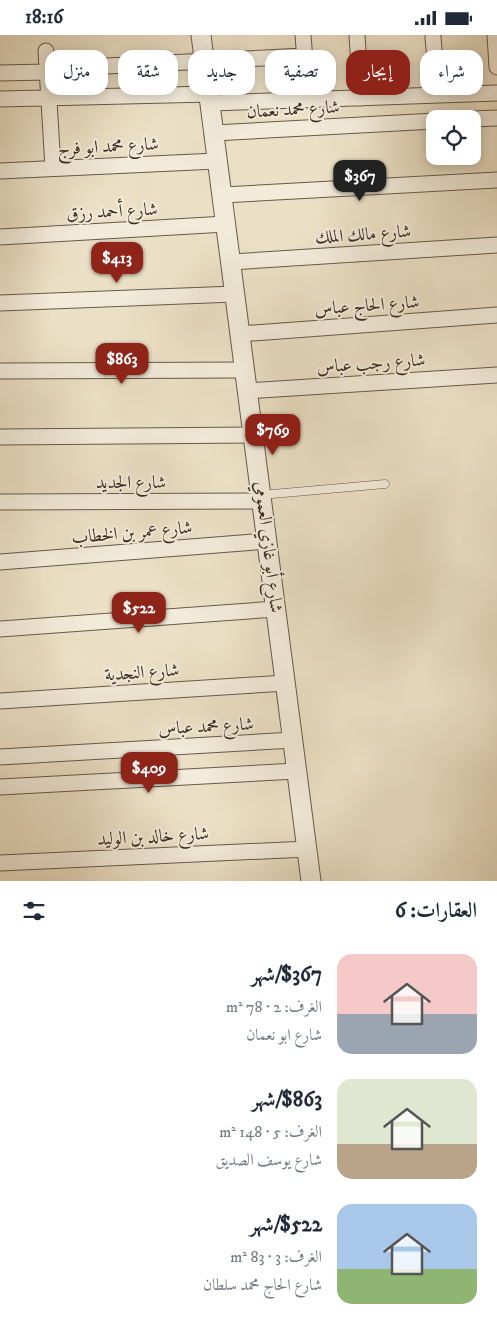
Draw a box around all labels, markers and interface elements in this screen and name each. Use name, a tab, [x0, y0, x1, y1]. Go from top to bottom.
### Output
text: 18:16	[25, 6, 63, 29]
chip: منزل	[45, 50, 108, 95]
chip: شقة	[118, 50, 178, 95]
chip: جديد	[188, 50, 255, 95]
chip: تصفية	[265, 50, 336, 95]
chip: إيجار	[346, 50, 410, 95]
chip: شراء	[420, 50, 483, 95]
street label: شارع محمد نعمان	[246, 97, 340, 126]
map controls	[426, 110, 481, 165]
button: locate	[426, 110, 481, 165]
street label: شارع محمد ابو فرج	[57, 133, 159, 165]
pin: $367	[330, 159, 390, 202]
text: $367	[344, 166, 376, 186]
street label: شارع أحمد رزق	[66, 196, 158, 228]
street label: شارع مالك الملك	[314, 221, 412, 252]
pin: $413	[87, 241, 147, 284]
text: $413	[102, 248, 132, 268]
street label: شارع الحاج عباس	[314, 291, 421, 325]
pin: $863	[92, 343, 152, 385]
text: $863	[106, 349, 138, 369]
street label: شارع رجب عباس	[316, 349, 426, 382]
pin: $769	[243, 413, 303, 456]
text: $769	[256, 420, 290, 440]
street label: شارع الجديد	[96, 472, 166, 497]
street label: شارع أبو غازي العمومي	[246, 480, 290, 614]
street label: شارع عمر بن الخطاب	[71, 517, 194, 552]
pin: $522	[109, 591, 169, 634]
text: $522	[123, 598, 155, 618]
street label: شارع النجدية	[104, 659, 180, 690]
street label: شارع محمد عباس	[158, 714, 254, 743]
pin: $409	[119, 751, 179, 794]
text: $409	[132, 758, 166, 778]
street label: شارع خالد بن الوليد	[97, 823, 210, 854]
icon: filters	[20, 897, 48, 925]
text: العقارات: 6	[395, 898, 477, 924]
text: $367/شهر	[251, 962, 322, 988]
icon: home	[377, 974, 437, 1034]
text: الغرف: 2 · 78 m²	[226, 997, 322, 1017]
text: شارع ابو نعمان	[246, 1025, 322, 1045]
text: $863/شهر	[251, 1087, 322, 1113]
icon: home	[377, 1099, 437, 1159]
text: الغرف: 5 · 148 m²	[219, 1122, 322, 1142]
text: شارع يوسف الصديق	[216, 1150, 322, 1170]
text: $522/شهر	[250, 1212, 322, 1238]
icon: home	[377, 1224, 437, 1284]
text: الغرف: 3 · 83 m²	[230, 1247, 322, 1267]
text: شارع الحاج محمد سلطان	[203, 1275, 322, 1295]

